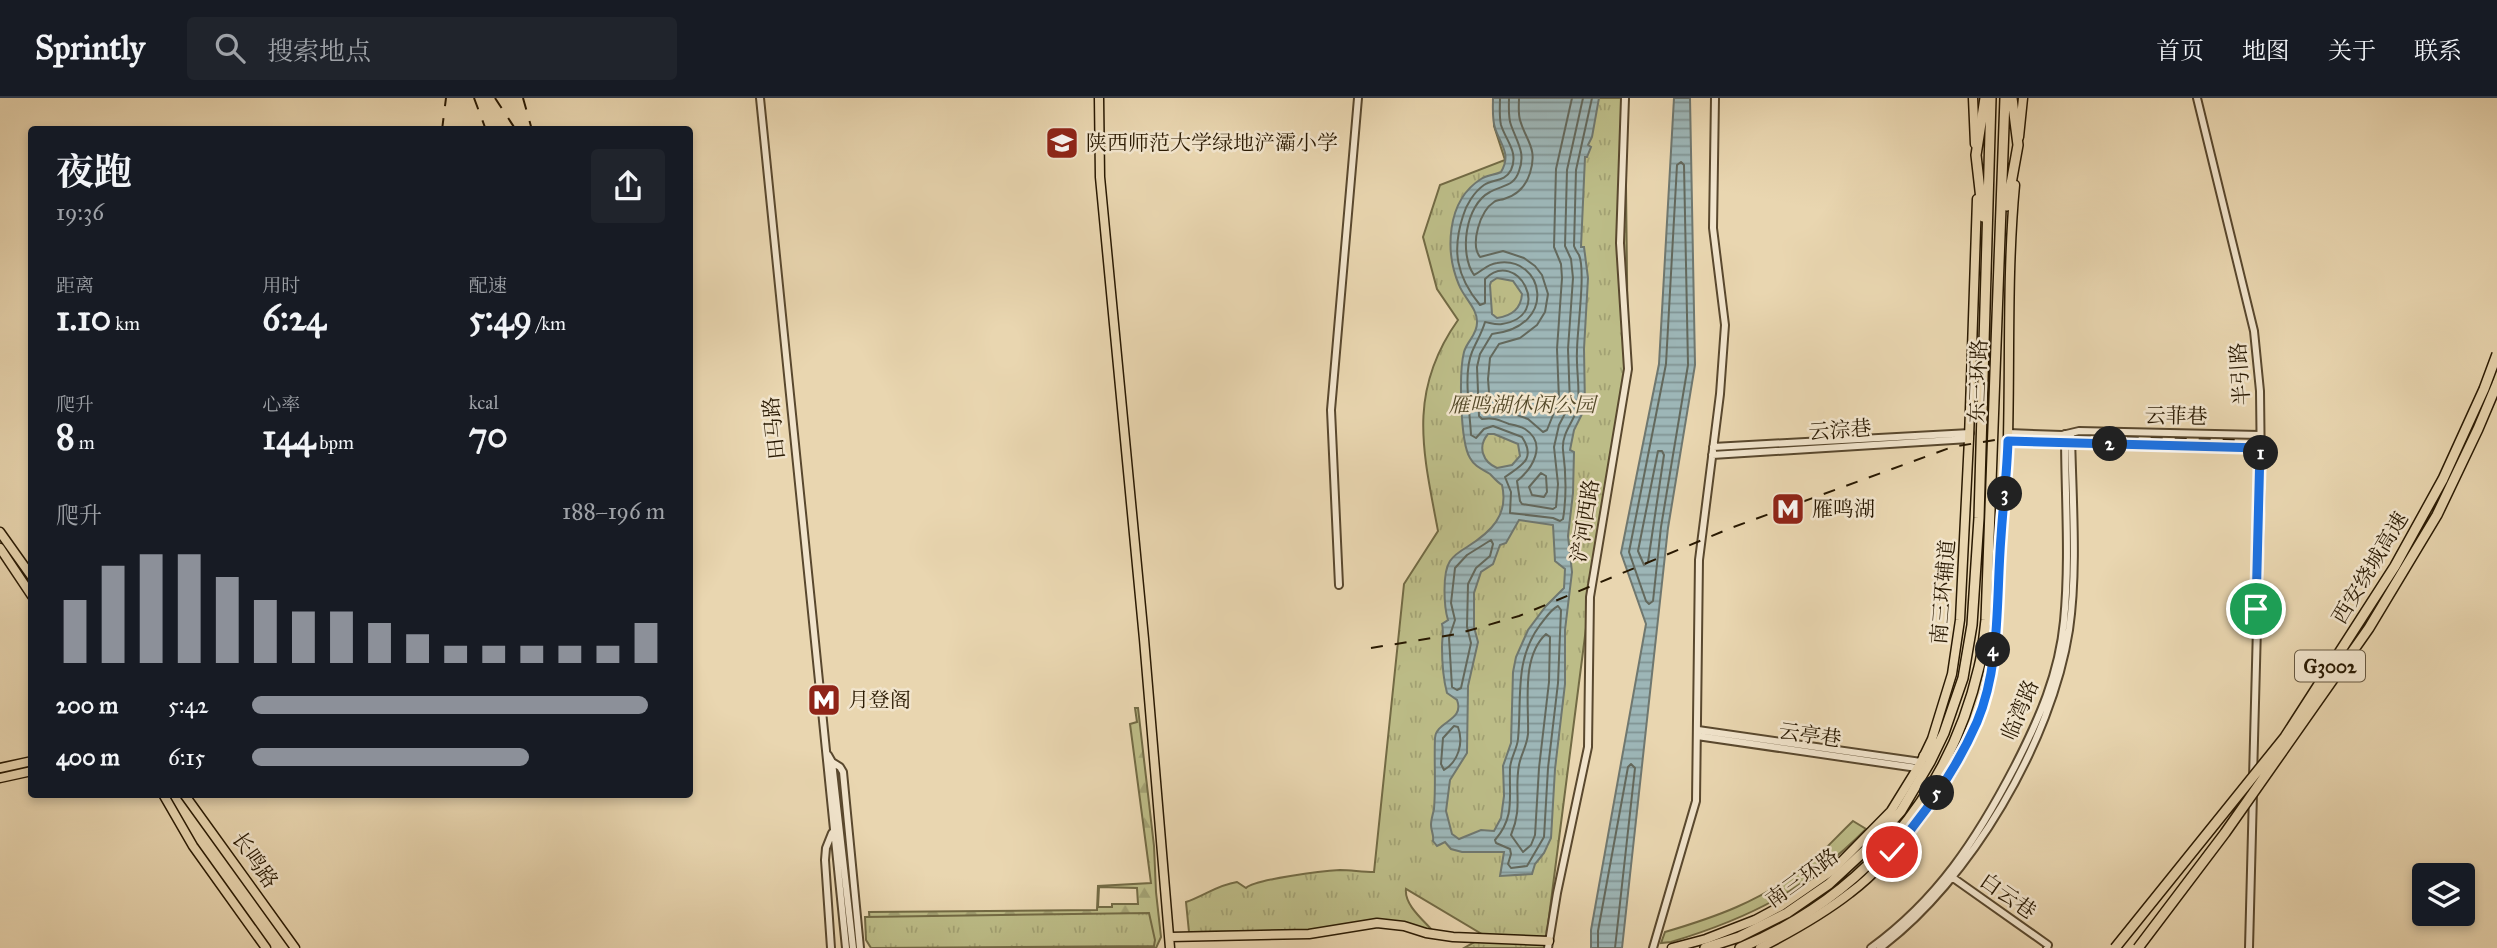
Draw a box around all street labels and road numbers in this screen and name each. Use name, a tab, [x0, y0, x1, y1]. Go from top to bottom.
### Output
street label: 东三环路	[1964, 339, 1992, 423]
street label: 半引路	[2225, 342, 2255, 406]
street label: 田马路	[758, 395, 790, 461]
street label: 云菲巷	[2144, 402, 2208, 430]
street label: 云淙巷	[1808, 415, 1872, 445]
street label: 浐河西路	[1566, 477, 1604, 565]
street label: 西安绕城高速	[2326, 507, 2414, 629]
street label: 南三环辅道	[1925, 539, 1961, 645]
road number: G3002	[2295, 650, 2365, 681]
street label: 临湾路	[1996, 676, 2044, 744]
street label: 云亭巷	[1777, 718, 1843, 752]
street label: 长鸣路	[226, 827, 284, 893]
street label: 南三环路	[1760, 843, 1844, 913]
street label: 白云巷	[1975, 867, 2041, 925]

